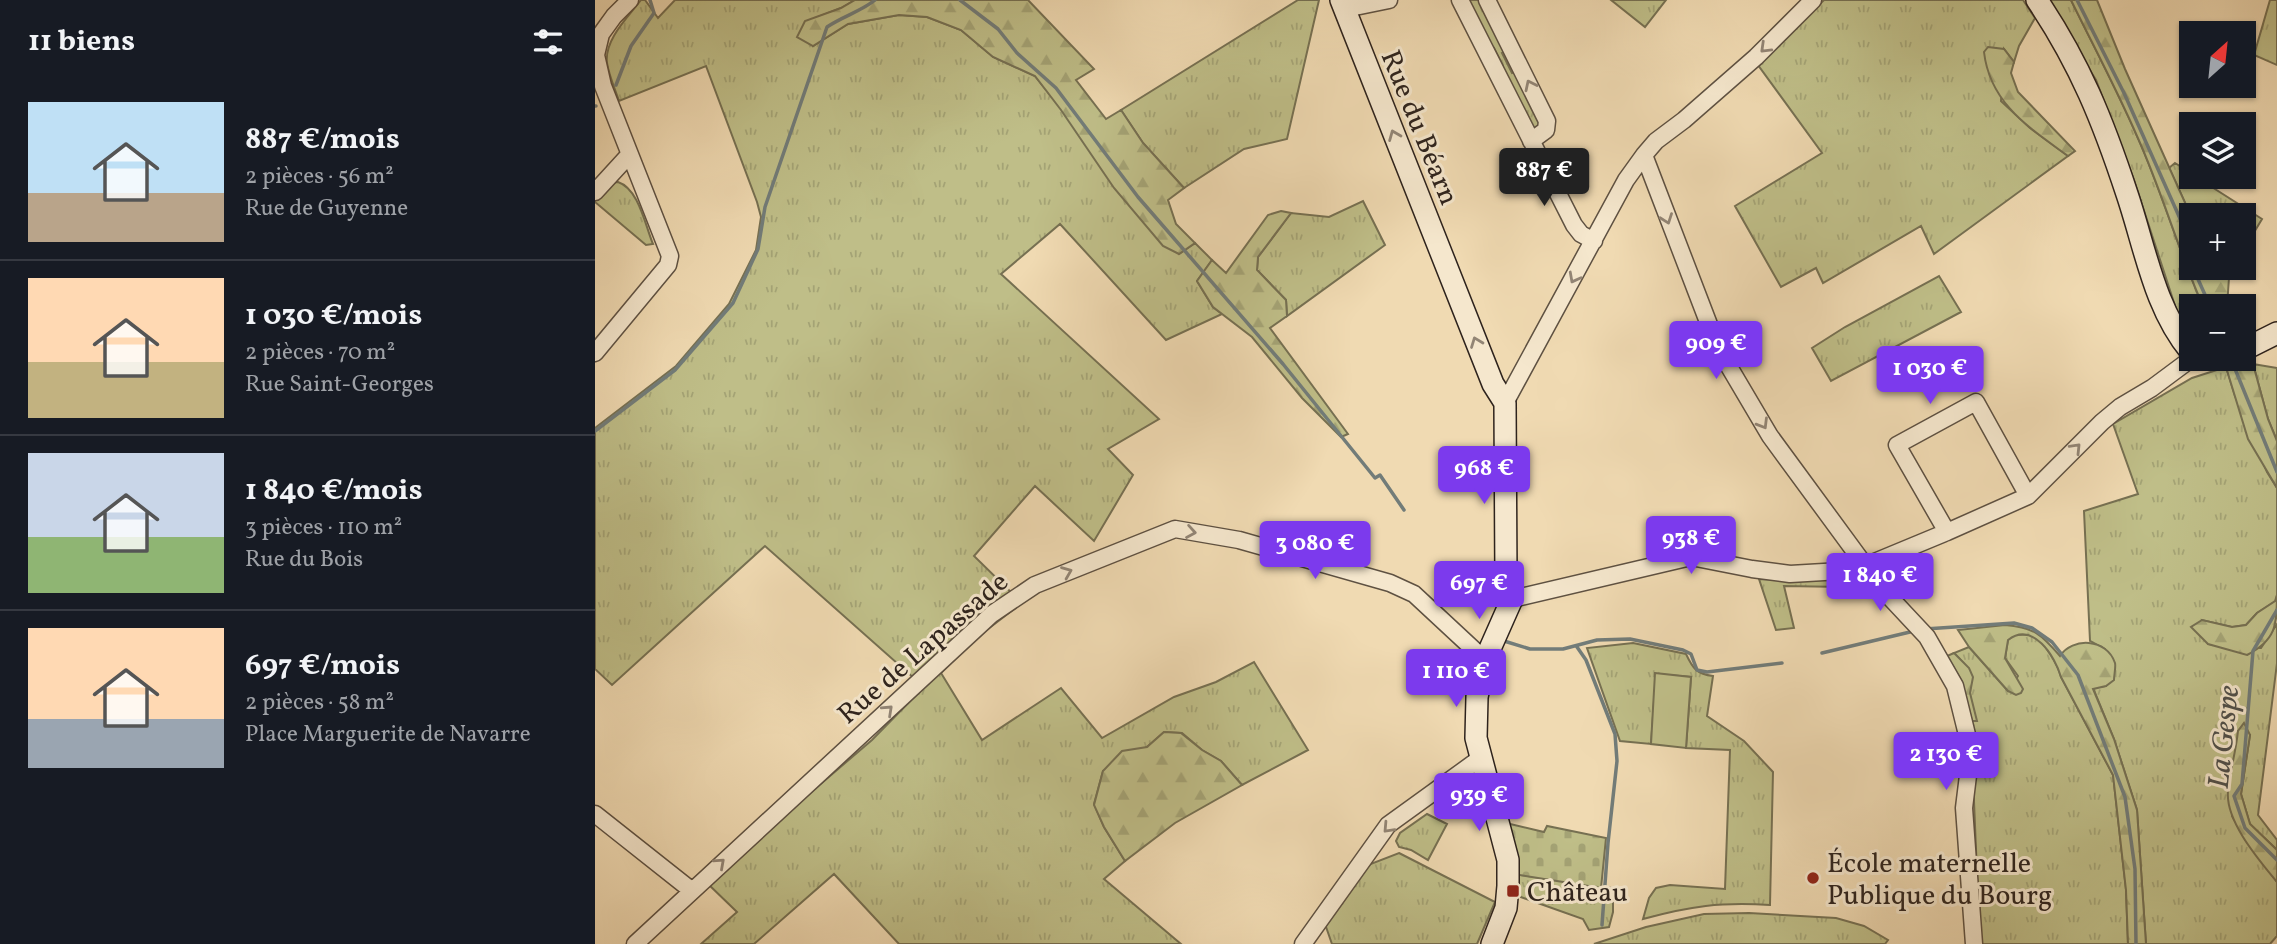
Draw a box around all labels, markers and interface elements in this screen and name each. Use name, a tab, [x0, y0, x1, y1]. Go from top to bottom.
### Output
text: 11 biens	[28, 21, 135, 63]
north arrow	[2179, 21, 2256, 98]
map controls	[2179, 21, 2256, 371]
icon: filters	[529, 23, 567, 61]
one-way arrow	[1760, 40, 1773, 53]
street label: Rue du Béarn	[1370, 45, 1468, 211]
one-way arrow	[1524, 80, 1538, 92]
button: layers	[2179, 112, 2256, 189]
text: 887 €/mois	[245, 119, 400, 161]
icon: home	[84, 130, 168, 214]
one-way arrow	[1389, 130, 1403, 142]
pin: 887 €	[1495, 148, 1593, 208]
text: 887 €	[1515, 155, 1573, 187]
text: 2 pièces · 56 m²	[245, 161, 394, 193]
text: Rue de Guyenne	[245, 193, 408, 225]
button: +	[2179, 203, 2256, 280]
one-way arrow	[1659, 212, 1673, 224]
one-way arrow	[1568, 271, 1582, 283]
button: −	[2179, 294, 2256, 371]
text: 1 030 €/mois	[245, 295, 422, 337]
icon: home	[84, 306, 168, 390]
pin: 909 €	[1667, 322, 1765, 381]
text: 909 €	[1685, 328, 1747, 360]
one-way arrow	[1470, 336, 1484, 348]
text: 2 pièces · 70 m²	[245, 337, 395, 369]
pin: 1 030 €	[1865, 346, 1995, 406]
text: 1 030 €	[1893, 353, 1967, 385]
text: Rue Saint-Georges	[245, 369, 434, 401]
one-way arrow	[1755, 417, 1768, 430]
one-way arrow	[2068, 443, 2081, 456]
pin: 968 €	[1435, 447, 1533, 506]
text: 968 €	[1454, 453, 1514, 485]
text: 1 840 €/mois	[245, 470, 423, 512]
icon: home	[84, 481, 168, 565]
text: 3 pièces · 110 m²	[245, 512, 402, 544]
pin: 938 €	[1642, 516, 1740, 576]
pin: 3 080 €	[1250, 522, 1380, 581]
text: 938 €	[1662, 523, 1720, 555]
one-way arrow	[1186, 524, 1197, 539]
text: 3 080 €	[1276, 528, 1354, 560]
text: Rue du Bois	[245, 544, 363, 576]
pin: 1 840 €	[1815, 554, 1945, 613]
text: 1 840 €	[1842, 560, 1918, 592]
pin: 697 €	[1430, 562, 1528, 621]
street label: Rue de Lapassade	[830, 564, 1018, 734]
one-way arrow	[1060, 566, 1072, 580]
text: 697 €	[1450, 568, 1508, 600]
text: 697 €/mois	[245, 645, 400, 687]
pin: 1 110 €	[1391, 650, 1521, 709]
icon: home	[84, 656, 168, 740]
text: 1 110 €	[1422, 656, 1490, 688]
water label: La Gespe	[2199, 683, 2251, 791]
text: 2 pièces · 58 m²	[245, 687, 394, 719]
one-way arrow	[880, 705, 893, 718]
text: Place Marguerite de Navarre	[245, 719, 531, 751]
pin: 2 130 €	[1881, 732, 2011, 792]
text: 2 130 €	[1910, 739, 1982, 771]
pin: 939 €	[1430, 774, 1528, 833]
text: 939 €	[1450, 780, 1508, 812]
one-way arrow	[1384, 820, 1397, 833]
place label: École maternelle Publique du Bourg	[1827, 845, 2052, 916]
one-way arrow	[712, 859, 725, 872]
marker: École maternelle Publique du Bourg	[1805, 870, 1821, 886]
place label: Château	[1527, 874, 1628, 913]
marker: Château	[1505, 883, 1521, 899]

